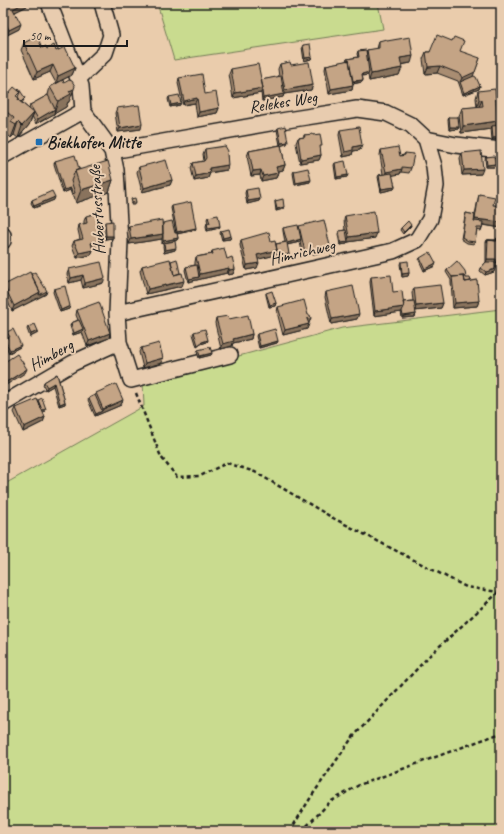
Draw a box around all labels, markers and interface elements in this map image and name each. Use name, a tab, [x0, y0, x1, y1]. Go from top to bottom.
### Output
scale bar	[24, 22, 127, 48]
text: 50 m	[30, 28, 52, 44]
street label: Relekes Weg	[247, 86, 319, 118]
place label: Biekhofen Mitte	[47, 132, 142, 153]
marker: Biekhofen Mitte	[34, 137, 44, 147]
street label: Hubertusstraße	[84, 163, 110, 255]
street label: Himrichweg	[267, 234, 338, 270]
street label: Himberg	[25, 334, 78, 376]

